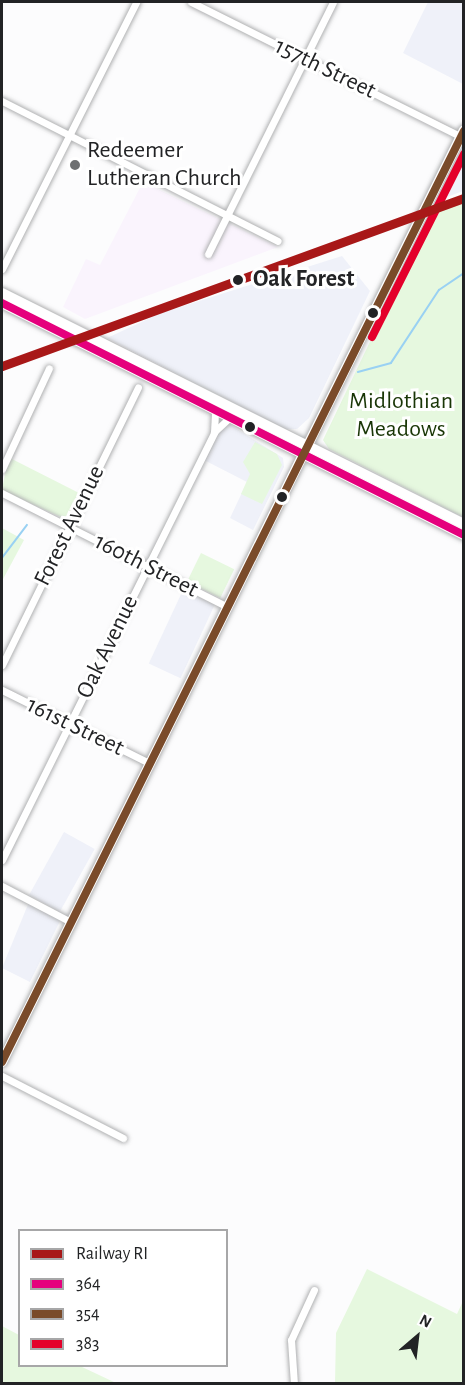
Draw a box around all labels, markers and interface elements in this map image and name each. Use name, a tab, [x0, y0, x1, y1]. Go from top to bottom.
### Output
street label: 157th Street	[270, 32, 380, 106]
place label: Redeemer Lutheran Church	[87, 137, 242, 193]
marker: Redeemer Lutheran Church	[68, 158, 82, 172]
place label: Oak Forest	[253, 266, 354, 294]
marker: Oak Forest	[228, 270, 248, 290]
unlabelled marker	[367, 307, 379, 319]
park label: Midlothian Meadows	[349, 388, 453, 444]
unlabelled marker	[244, 421, 256, 433]
street label: Forest Avenue	[28, 461, 112, 591]
unlabelled marker	[276, 491, 288, 503]
street label: 160th Street	[89, 528, 203, 604]
street label: Oak Avenue	[71, 591, 145, 703]
street label: 161st Street	[22, 691, 128, 763]
legend	[18, 1229, 228, 1367]
text: Railway RI	[76, 1245, 148, 1263]
text: 364	[76, 1275, 101, 1293]
text: 354	[76, 1305, 100, 1323]
north arrow	[387, 1307, 447, 1367]
text: N	[417, 1311, 434, 1331]
text: 383	[76, 1335, 99, 1353]

